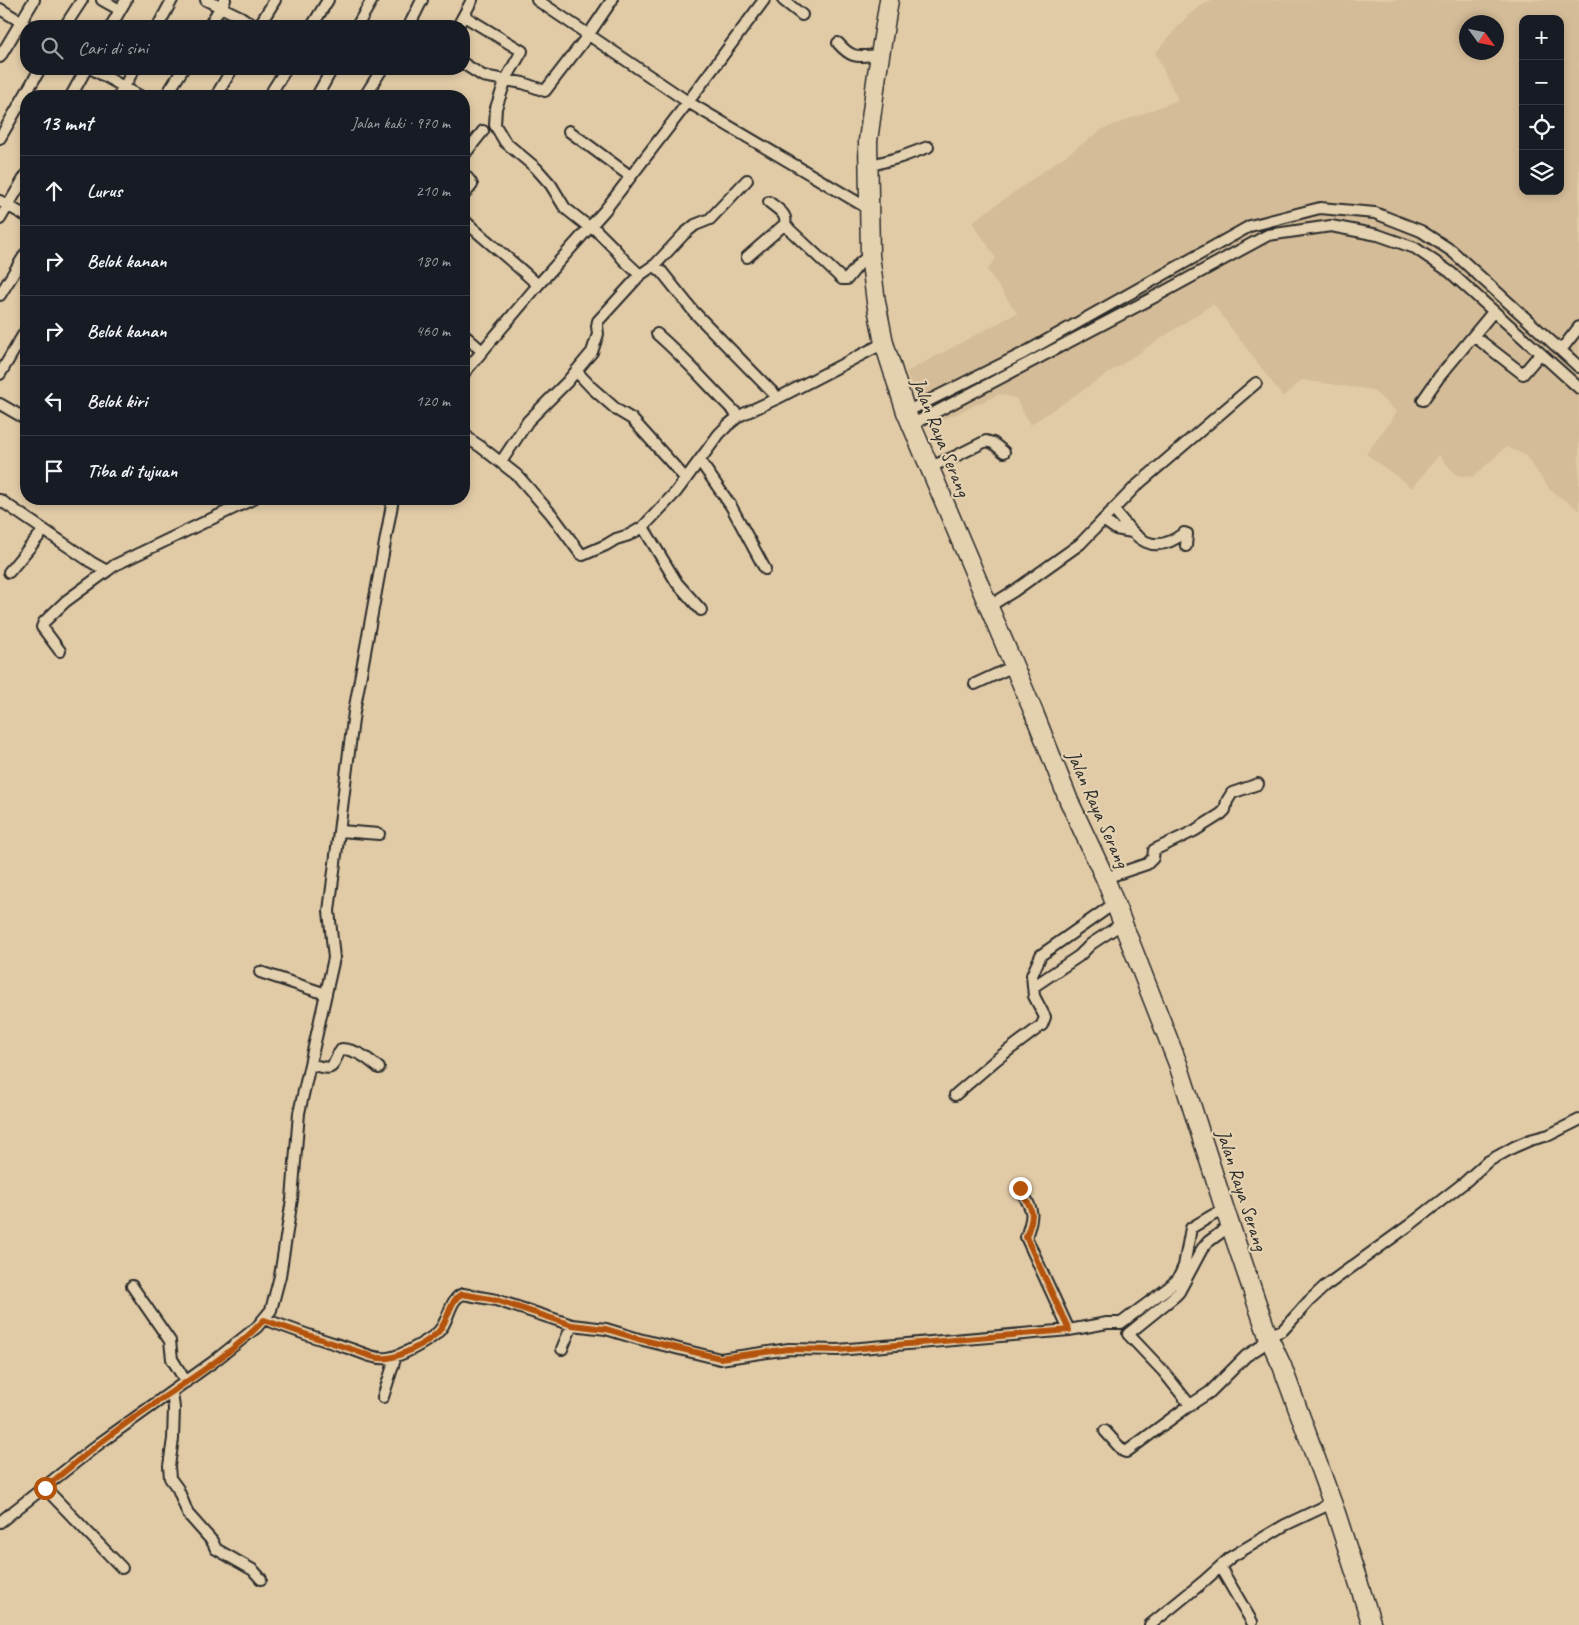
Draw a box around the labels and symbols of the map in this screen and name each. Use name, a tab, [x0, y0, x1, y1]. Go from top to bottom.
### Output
north arrow	[1459, 15, 1504, 60]
street label: Jalan Raya Serang	[905, 373, 977, 502]
street label: Jalan Raya Serang	[1061, 746, 1136, 873]
street label: Jalan Raya Serang	[1210, 1125, 1274, 1255]
route end	[1009, 1177, 1032, 1200]
route start	[34, 1477, 57, 1500]

